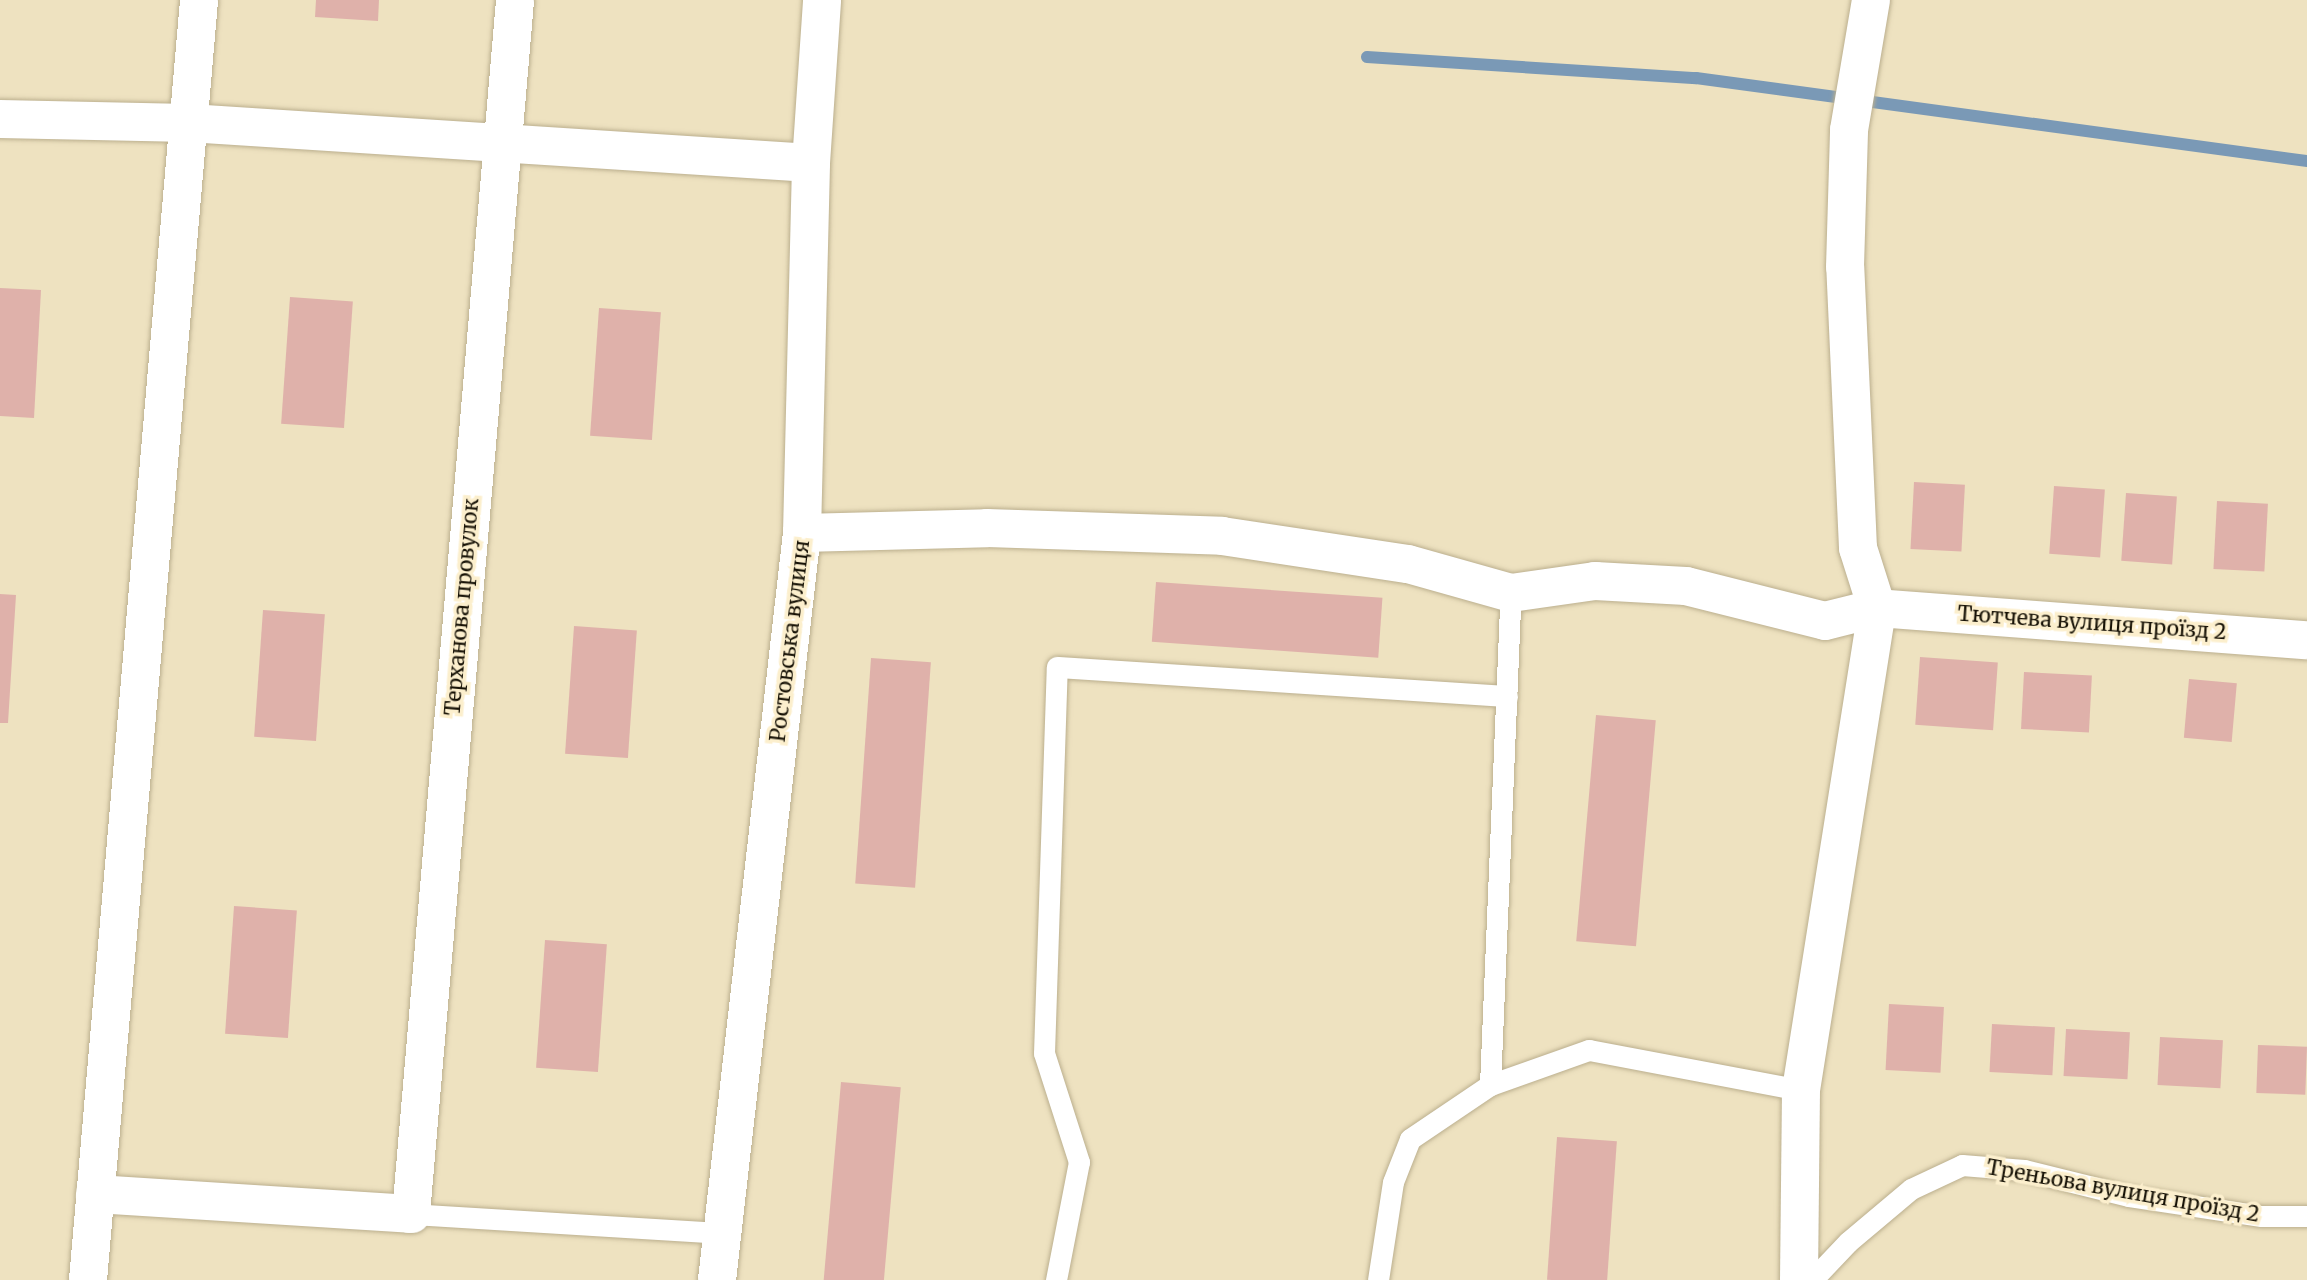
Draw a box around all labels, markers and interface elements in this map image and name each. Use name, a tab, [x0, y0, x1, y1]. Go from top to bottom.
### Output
street label: Терханова провулок	[440, 497, 484, 717]
street label: Ростовська вулиця	[765, 539, 815, 743]
street label: Тютчева вулиця проїзд 2	[1957, 601, 2227, 645]
street label: Треньова вулиця проїзд 2	[1985, 1155, 2261, 1227]

